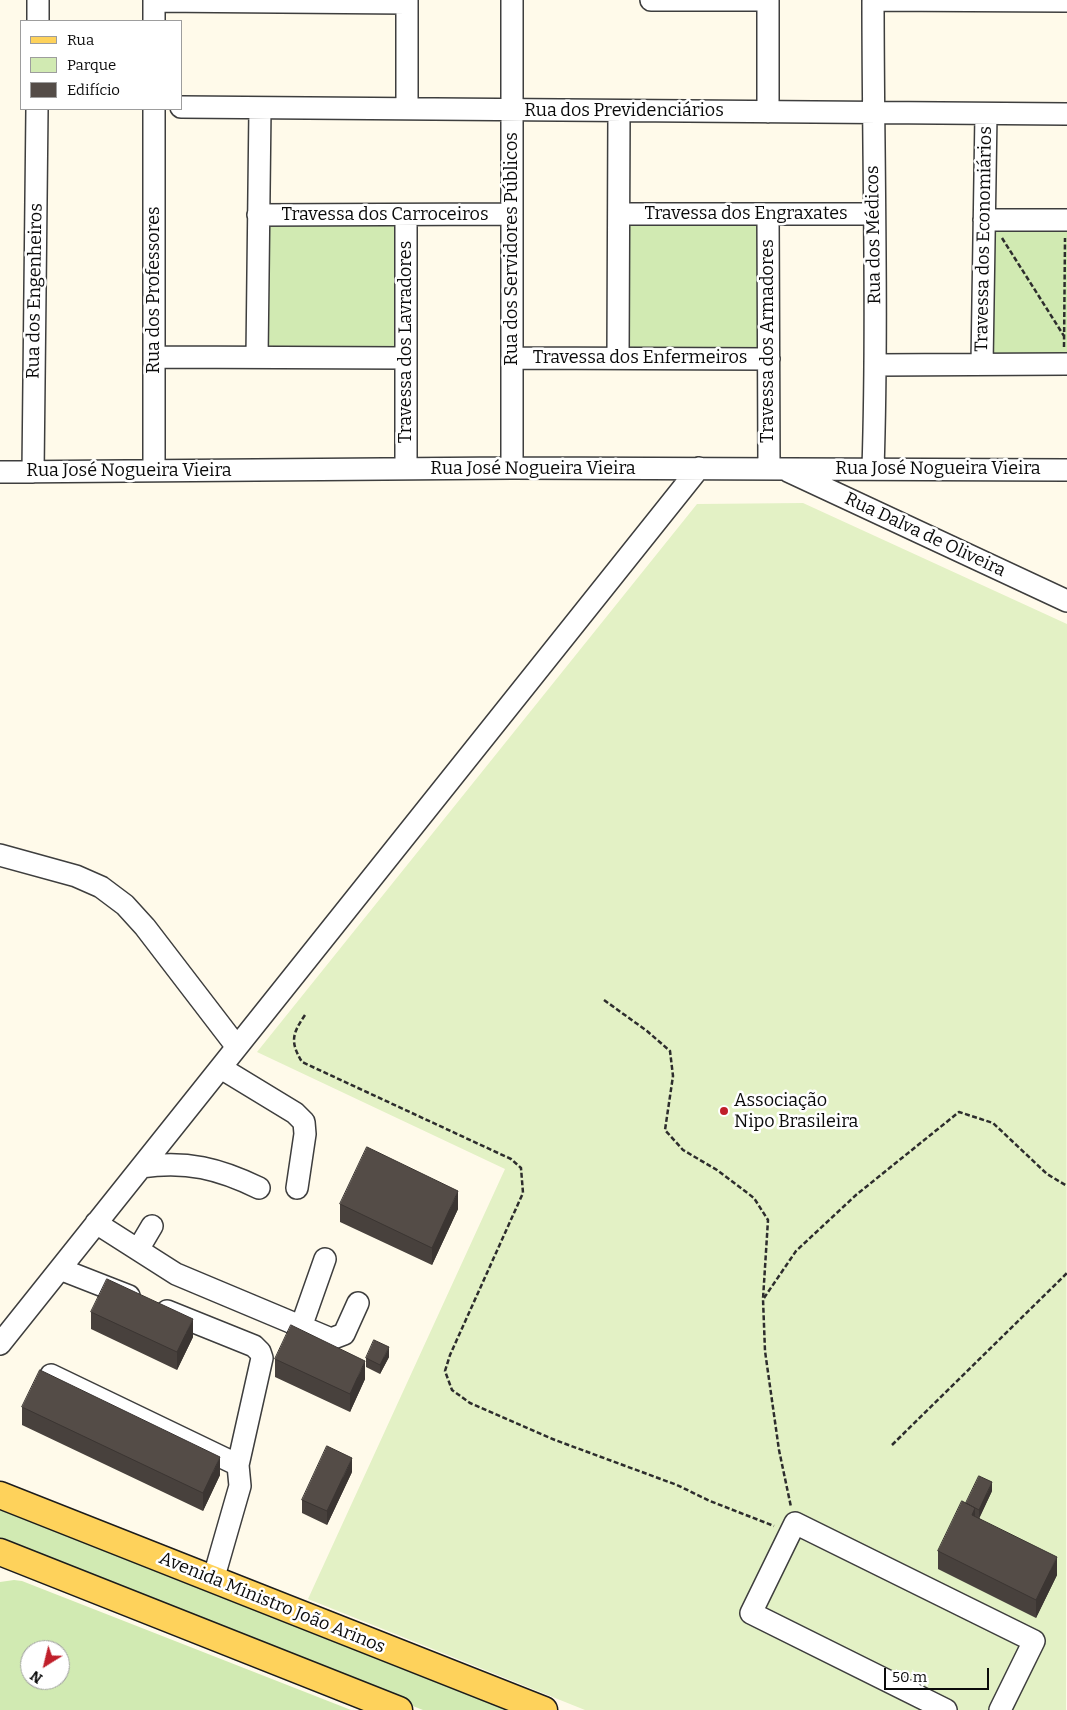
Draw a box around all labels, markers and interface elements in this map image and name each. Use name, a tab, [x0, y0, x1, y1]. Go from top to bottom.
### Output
legend	[20, 20, 182, 110]
text: Rua	[67, 31, 94, 49]
text: Parque	[67, 56, 116, 74]
text: Edifício	[67, 81, 120, 99]
street label: Rua dos Previdenciários	[524, 100, 724, 122]
street label: Travessa dos Economiários	[971, 126, 997, 352]
street label: Rua dos Servidores Públicos	[501, 132, 523, 366]
street label: Rua dos Médicos	[862, 165, 886, 305]
street label: Rua dos Engenheiros	[23, 203, 47, 379]
street label: Travessa dos Engraxates	[644, 203, 848, 225]
street label: Travessa dos Carroceiros	[281, 204, 489, 226]
street label: Rua dos Professores	[143, 206, 165, 374]
street label: Travessa dos Armadores	[757, 239, 779, 443]
street label: Travessa dos Lavradores	[395, 241, 417, 443]
street label: Travessa dos Enfermeiros	[533, 347, 747, 369]
street label: Rua José Nogueira Vieira	[430, 458, 636, 480]
street label: Rua José Nogueira Vieira	[835, 458, 1041, 480]
street label: Rua José Nogueira Vieira	[26, 460, 232, 482]
street label: Rua Dalva de Oliveira	[841, 488, 1009, 582]
place label: Associação Nipo Brasileira	[734, 1090, 858, 1132]
marker: Associação Nipo Brasileira	[718, 1105, 730, 1117]
street label: Avenida Ministro João Arinos	[156, 1548, 388, 1658]
north arrow	[20, 1640, 70, 1690]
scale bar	[887, 1658, 992, 1690]
text: N	[27, 1667, 46, 1687]
text: 50 m	[892, 1668, 927, 1686]

